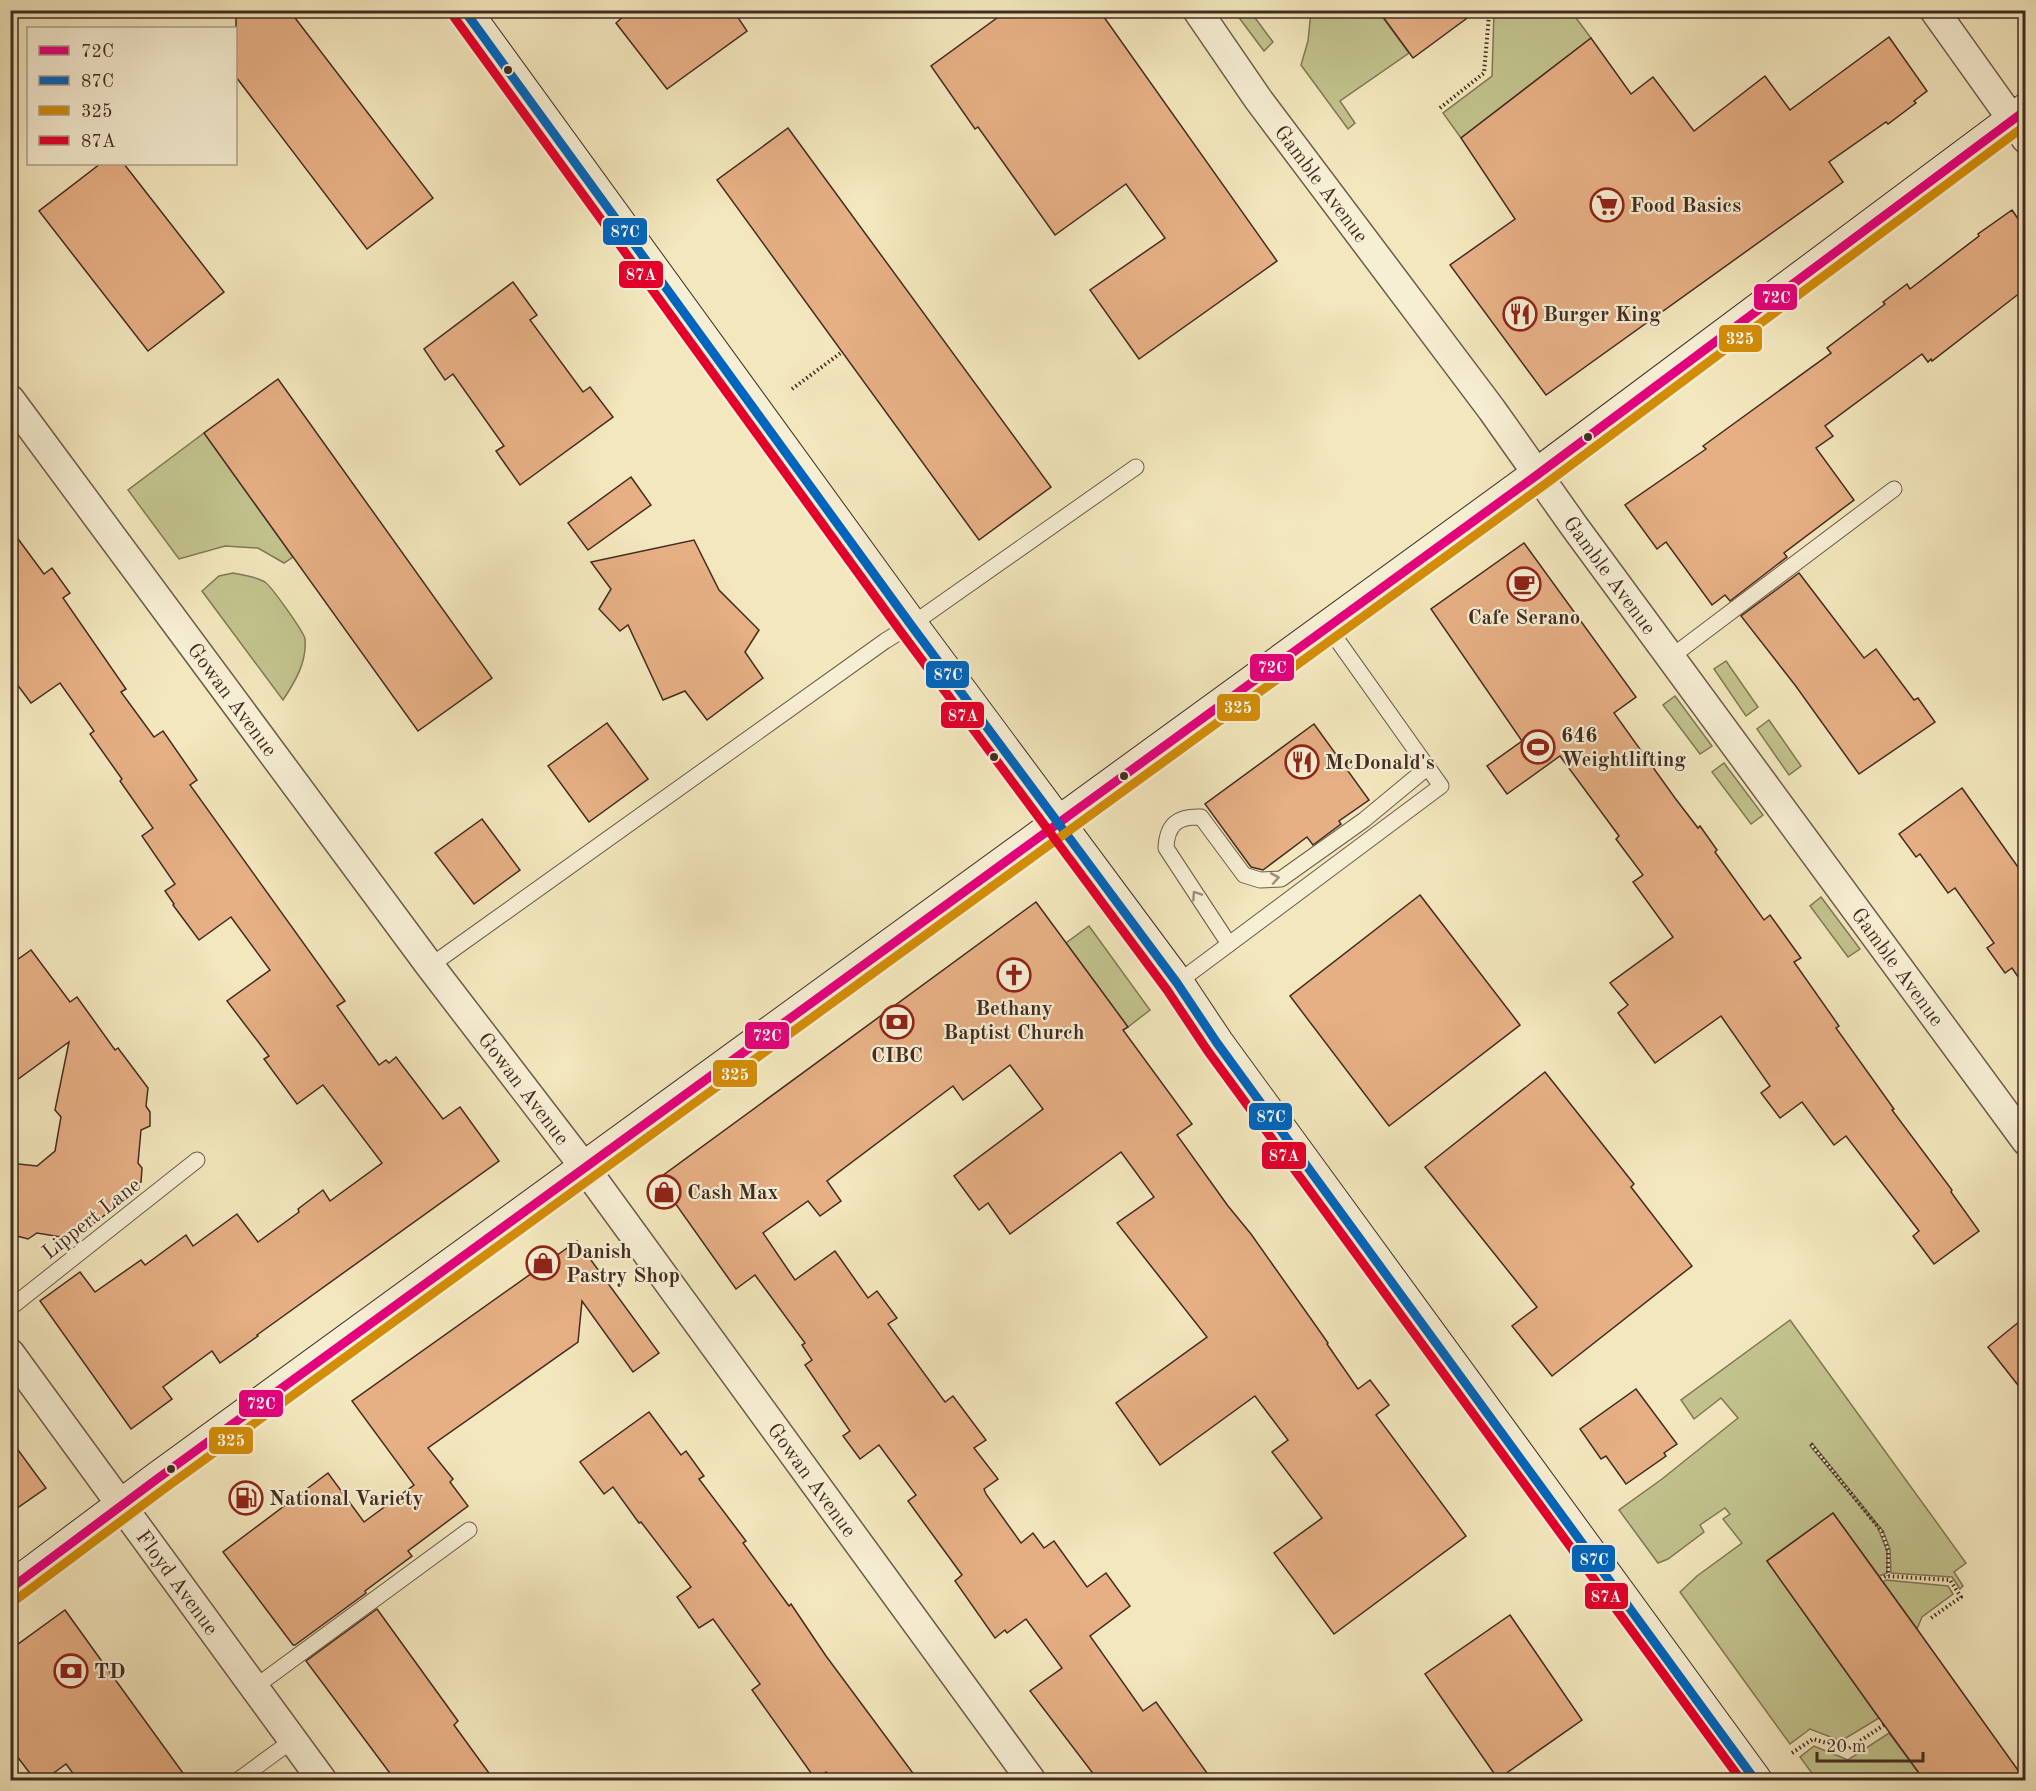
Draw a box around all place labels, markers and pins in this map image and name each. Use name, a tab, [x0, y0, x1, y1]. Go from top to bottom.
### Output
unlabelled marker	[502, 64, 514, 76]
supermarket icon: Food Basics	[1589, 187, 1625, 223]
place label: Food Basics	[1630, 196, 1741, 217]
restaurant icon: Burger King	[1502, 296, 1538, 332]
place label: Burger King	[1543, 305, 1661, 326]
unlabelled marker	[1582, 431, 1594, 443]
cafe icon: Cafe Serano	[1506, 566, 1542, 602]
place label: Cafe Serano	[1468, 608, 1580, 629]
place label: 646 Weightlifting	[1561, 726, 1686, 771]
sports icon: 646 Weightlifting	[1520, 729, 1556, 765]
restaurant icon: McDonald's	[1284, 744, 1320, 780]
unlabelled marker	[988, 751, 1000, 763]
place label: McDonald's	[1325, 753, 1435, 774]
unlabelled marker	[1118, 770, 1130, 782]
church icon: Bethany Baptist Church	[996, 957, 1032, 993]
place label: Bethany Baptist Church	[943, 999, 1085, 1044]
bank icon: CIBC	[879, 1004, 915, 1040]
place label: CIBC	[871, 1046, 923, 1067]
shop icon: Cash Max	[646, 1174, 682, 1210]
place label: Cash Max	[687, 1183, 779, 1204]
place label: Danish Pastry Shop	[566, 1242, 680, 1287]
shop icon: Danish Pastry Shop	[525, 1245, 561, 1281]
unlabelled marker	[165, 1463, 177, 1475]
fuel station icon: National Variety	[228, 1480, 264, 1516]
place label: National Variety	[269, 1489, 424, 1510]
bank icon: TD	[53, 1653, 89, 1689]
place label: TD	[94, 1662, 126, 1683]

